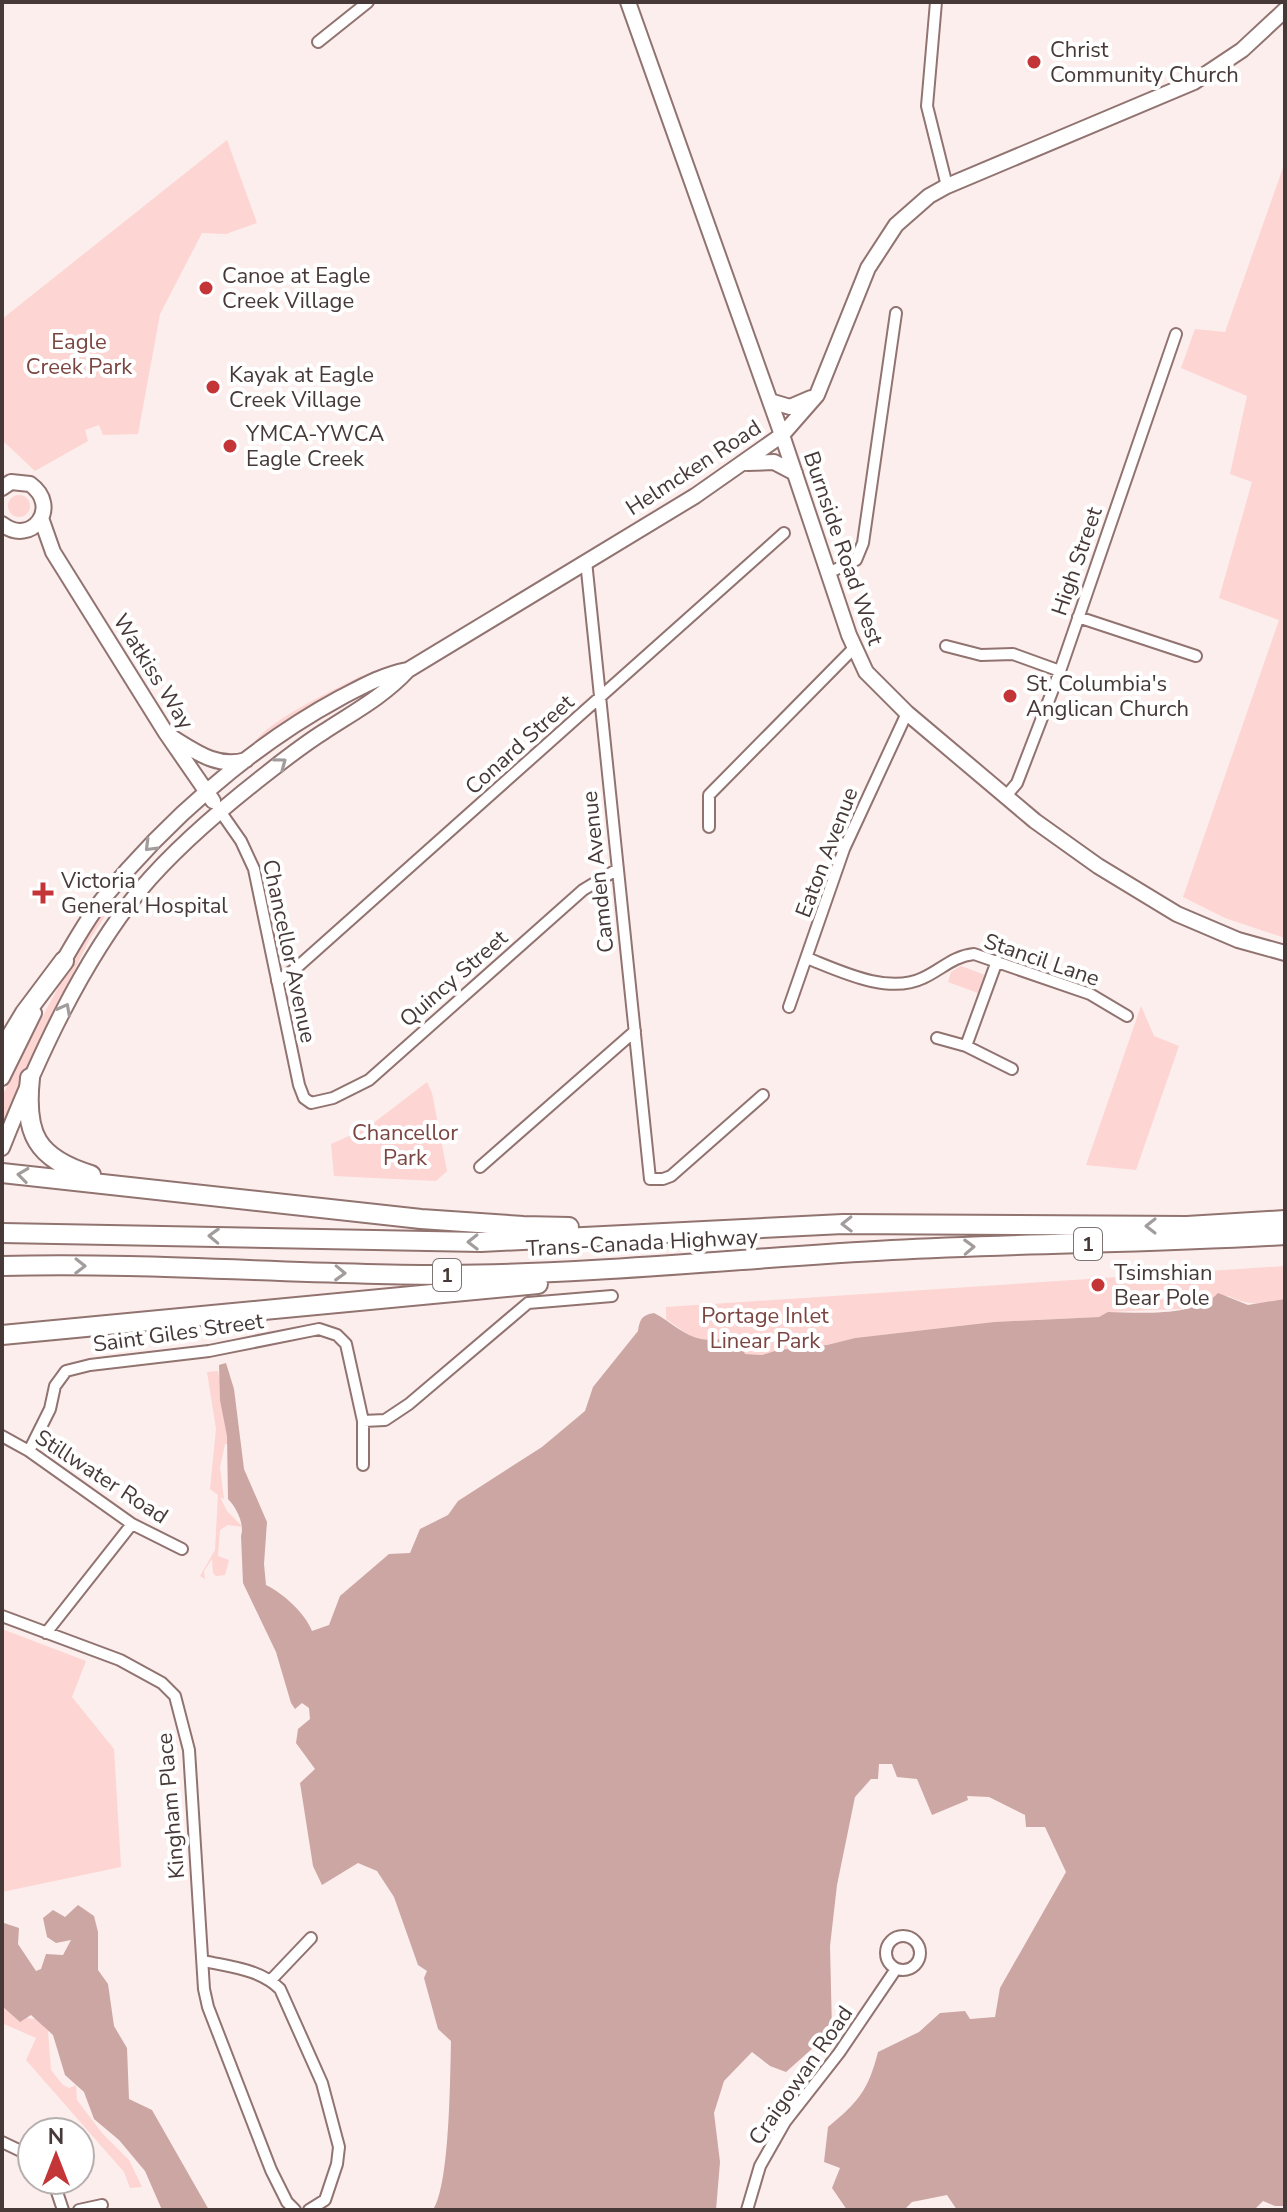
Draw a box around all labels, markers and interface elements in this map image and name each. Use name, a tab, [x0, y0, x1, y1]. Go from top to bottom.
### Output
place label: Christ Community Church	[1050, 35, 1239, 90]
marker: Christ Community Church	[1025, 53, 1043, 71]
place label: Canoe at Eagle Creek Village	[222, 261, 371, 316]
marker: Canoe at Eagle Creek Village	[197, 279, 215, 297]
park label: Eagle Creek Park	[26, 327, 133, 382]
place label: Kayak at Eagle Creek Village	[229, 360, 374, 415]
marker: Kayak at Eagle Creek Village	[204, 378, 222, 396]
street label: Helmcken Road	[620, 413, 767, 523]
place label: YMCA-YWCA Eagle Creek	[245, 419, 384, 474]
marker: YMCA-YWCA Eagle Creek	[221, 437, 239, 455]
street label: Burnside Road West	[796, 447, 890, 650]
street label: High Street	[1044, 503, 1110, 620]
street label: Watkiss Way	[106, 608, 201, 736]
place label: St. Columbia's Anglican Church	[1026, 669, 1189, 724]
marker: St. Columbia's Anglican Church	[1001, 687, 1019, 705]
street label: Conard Street	[459, 688, 581, 802]
one-way arrow	[272, 758, 287, 772]
street label: Eaton Avenue	[788, 783, 866, 922]
street label: Camden Avenue	[575, 790, 621, 954]
one-way arrow	[144, 837, 159, 852]
street label: Chancellor Avenue	[255, 857, 323, 1046]
place label: Victoria General Hospital	[60, 866, 228, 921]
marker: Victoria General Hospital	[32, 882, 54, 904]
street label: Quincy Street	[393, 923, 514, 1034]
street label: Stancil Lane	[980, 926, 1104, 994]
one-way arrow	[56, 1003, 71, 1017]
park label: Chancellor Park	[352, 1118, 458, 1173]
one-way arrow	[16, 1167, 29, 1184]
one-way arrow	[840, 1215, 853, 1232]
one-way arrow	[1144, 1217, 1157, 1235]
street label: Trans-Canada Highway	[525, 1222, 759, 1264]
one-way arrow	[207, 1228, 220, 1245]
road number: 1	[1074, 1228, 1102, 1260]
one-way arrow	[466, 1233, 479, 1250]
one-way arrow	[963, 1238, 976, 1256]
one-way arrow	[74, 1257, 87, 1275]
place label: Tsimshian Bear Pole	[1114, 1258, 1212, 1313]
road number: 1	[433, 1259, 461, 1291]
one-way arrow	[334, 1264, 347, 1282]
marker: Tsimshian Bear Pole	[1089, 1276, 1107, 1294]
park label: Portage Inlet Linear Park	[701, 1301, 829, 1356]
street label: Saint Giles Street	[91, 1306, 265, 1360]
street label: Stillwater Road	[29, 1423, 174, 1531]
street label: Kingham Place	[150, 1732, 192, 1880]
street label: Craigowan Road	[742, 2000, 860, 2151]
north arrow	[16, 2116, 96, 2196]
text: N	[48, 2122, 64, 2152]

